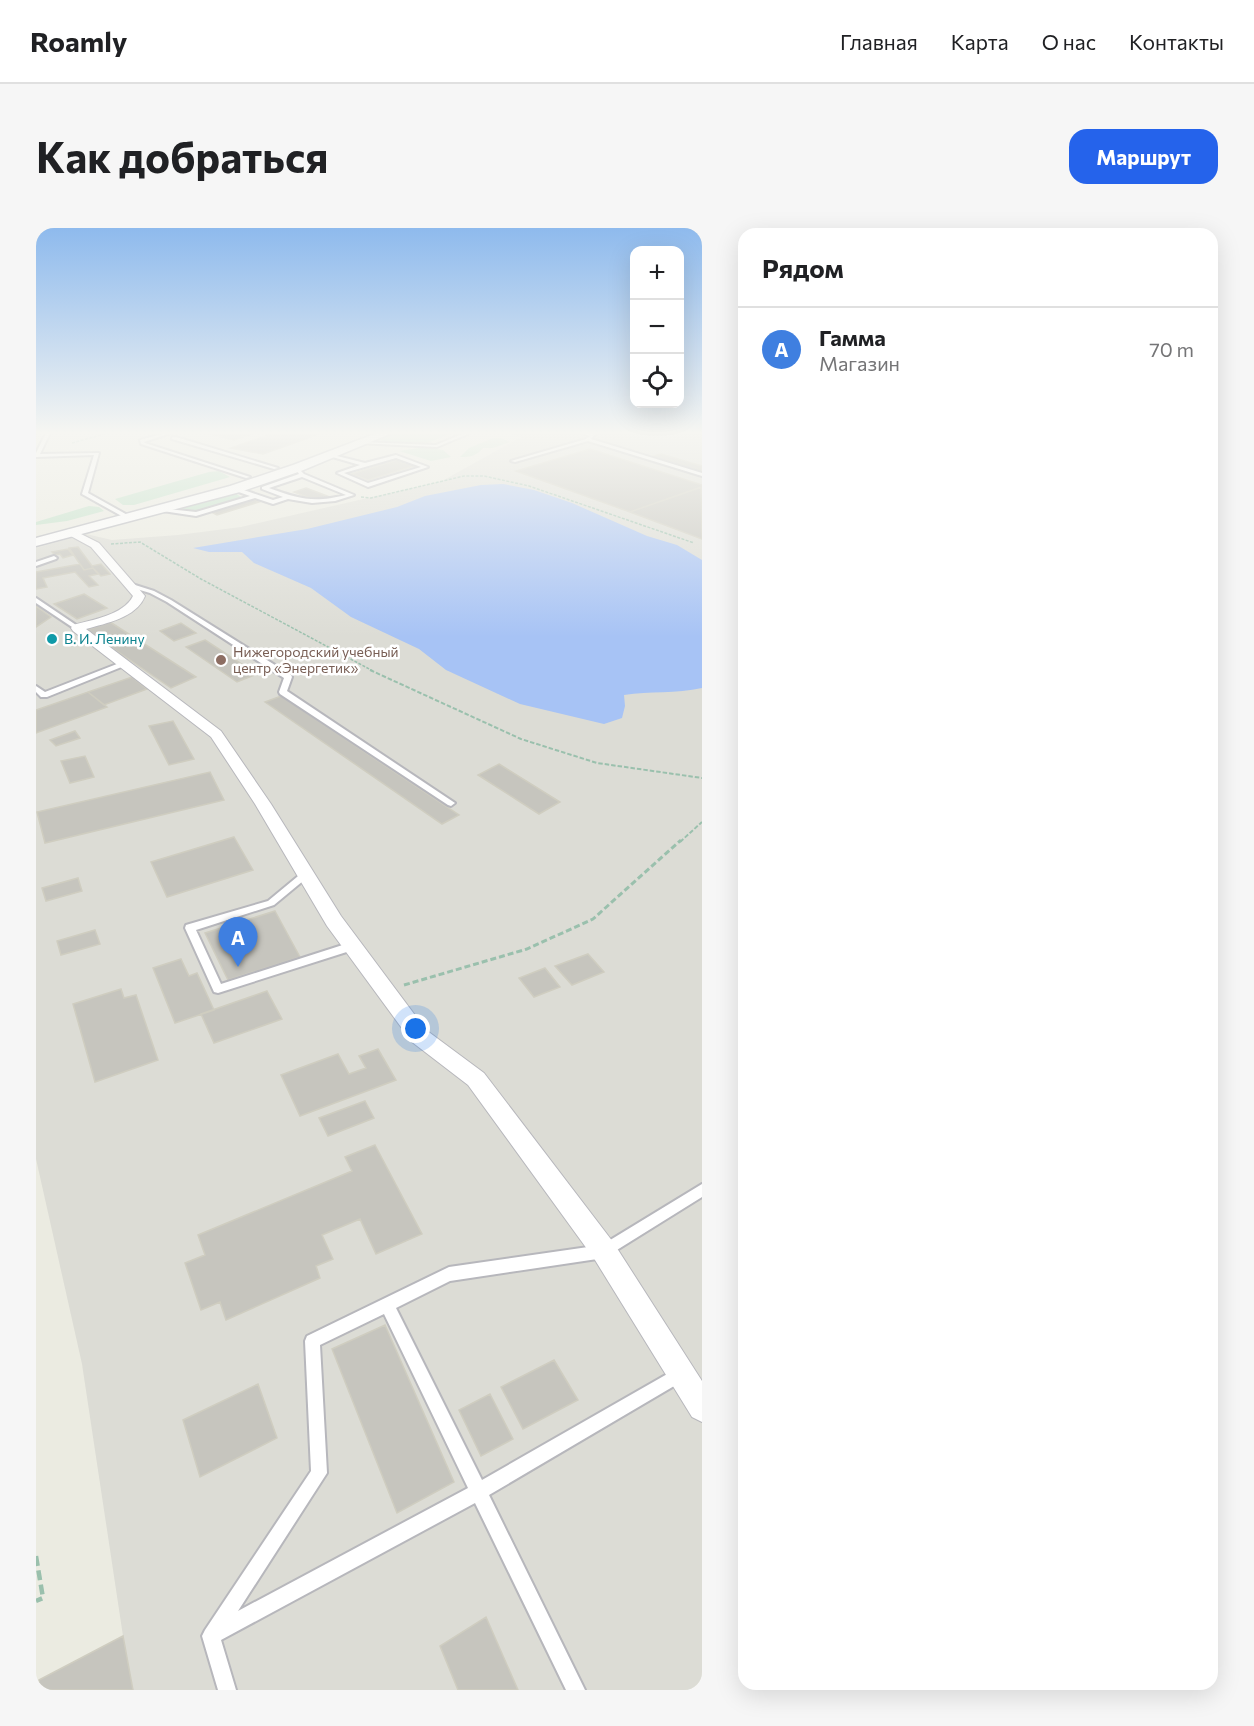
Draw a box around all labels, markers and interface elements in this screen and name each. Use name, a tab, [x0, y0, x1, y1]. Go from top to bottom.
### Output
text: Roamly	[30, 24, 127, 58]
text: Главная	[840, 29, 918, 54]
text: Карта	[951, 29, 1009, 54]
text: О нас	[1042, 29, 1096, 54]
text: Контакты	[1129, 29, 1224, 54]
button: Маршрут	[1069, 129, 1218, 184]
text: Как добраться	[36, 130, 328, 182]
map controls	[630, 246, 684, 408]
button: +	[630, 246, 684, 300]
text: Рядом	[762, 252, 844, 283]
button: −	[630, 300, 684, 354]
text: Гамма	[819, 324, 886, 351]
text: A	[774, 337, 789, 361]
text: 70 m	[1149, 337, 1194, 361]
text: Магазин	[819, 351, 900, 375]
button: locate	[630, 354, 684, 408]
place label: В. И. Ленину	[64, 630, 145, 647]
marker: В. И. Ленину	[45, 632, 59, 646]
place label: Нижегородский учебный центр «Энергетик»	[233, 643, 399, 676]
marker: Нижегородский учебный центр «Энергетик»	[214, 653, 228, 667]
pin: A	[218, 918, 258, 967]
your location	[401, 1014, 430, 1043]

